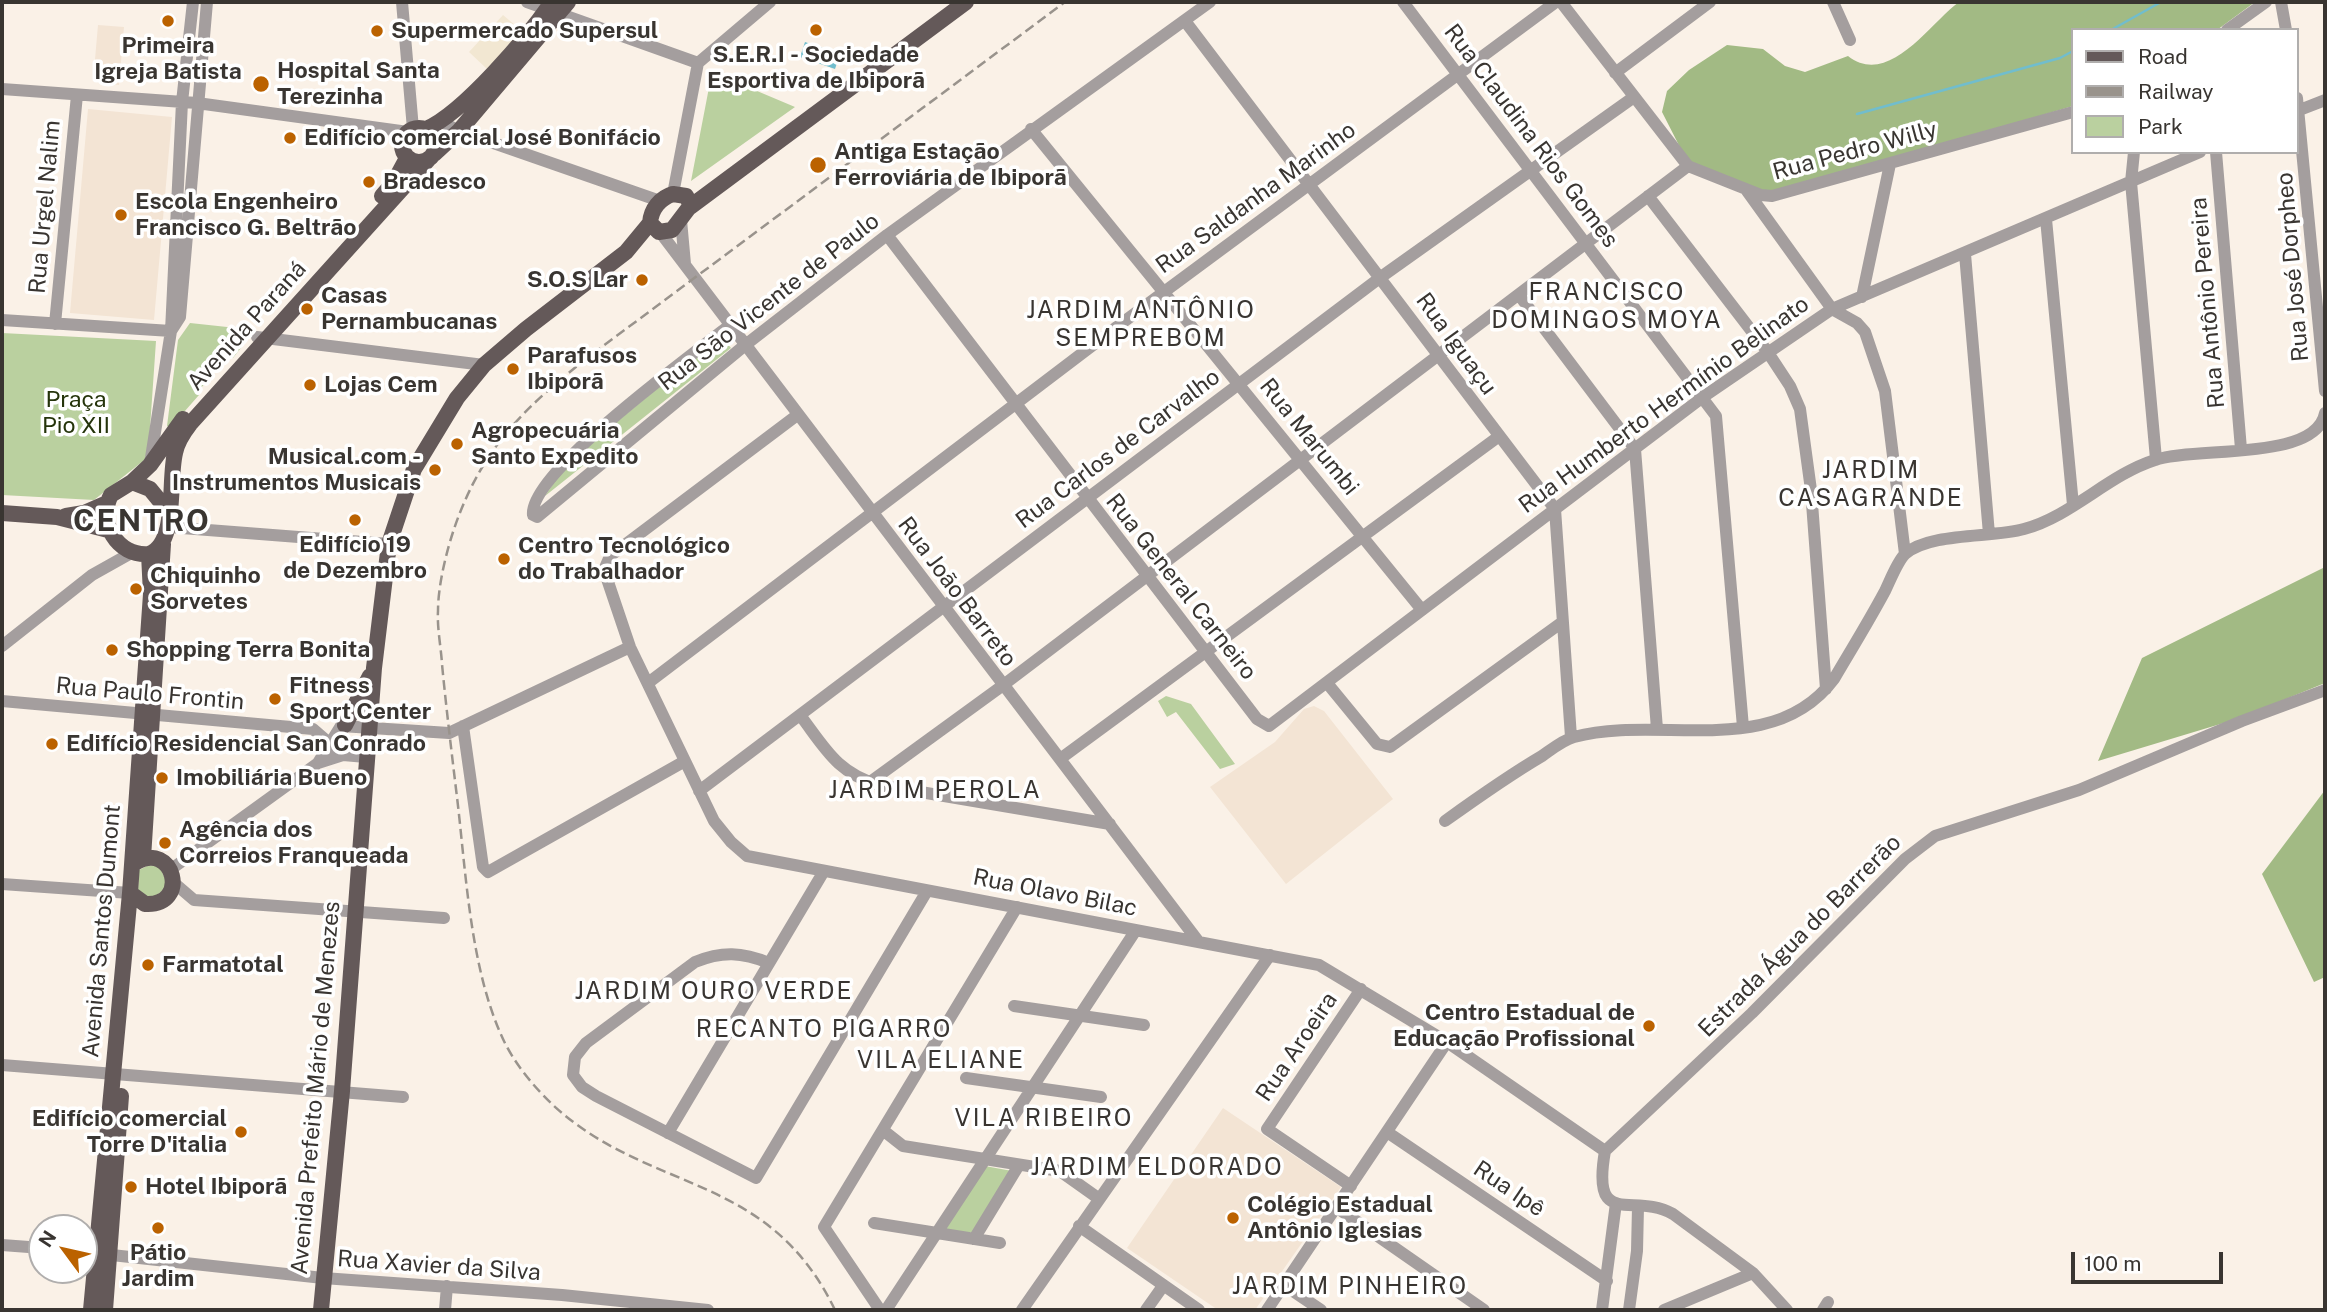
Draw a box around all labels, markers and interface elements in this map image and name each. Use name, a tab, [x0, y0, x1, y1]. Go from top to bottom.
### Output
marker: Primeira Igreja Batista	[160, 13, 176, 29]
place label: Supermercado Supersul	[391, 17, 658, 45]
street label: Rua Claudina Rios Gomes	[1438, 19, 1624, 253]
marker: S.E.R.I - Sociedade Esportiva de Ibiporã	[808, 22, 824, 38]
marker: Supermercado Supersul	[369, 23, 385, 39]
legend	[2072, 28, 2299, 154]
place label: Primeira Igreja Batista	[94, 32, 242, 86]
place label: S.E.R.I - Sociedade Esportiva de Ibiporã	[707, 41, 925, 95]
text: Road	[2138, 44, 2188, 69]
place label: Hospital Santa Terezinha	[277, 57, 440, 111]
marker: Hospital Santa Terezinha	[251, 74, 271, 94]
text: Railway	[2138, 79, 2214, 104]
text: Park	[2138, 114, 2183, 139]
street label: Rua Saldanha Marinho	[1151, 116, 1361, 280]
street label: Rua Pedro Willy	[1770, 116, 1940, 186]
street label: Rua Urgel Nalim	[24, 119, 66, 295]
place label: Edifício comercial José Bonifácio	[304, 124, 661, 152]
marker: Edifício comercial José Bonifácio	[282, 130, 298, 146]
place label: Antiga Estação Ferroviária de Ibiporã	[834, 138, 1067, 192]
marker: Antiga Estação Ferroviária de Ibiporã	[808, 155, 828, 175]
place label: Bradesco	[383, 168, 486, 196]
street label: Rua José Dorpheo	[2271, 171, 2315, 363]
marker: Bradesco	[361, 174, 377, 190]
place label: Escola Engenheiro Francisco G. Beltrão	[135, 188, 357, 242]
street label: Rua Antônio Pereira	[2185, 196, 2231, 410]
marker: Escola Engenheiro Francisco G. Beltrão	[113, 207, 129, 223]
street label: Rua São Vicente de Paulo	[653, 207, 885, 397]
street label: Avenida Paraná	[182, 256, 312, 396]
place label: S.O.S Lar	[527, 266, 628, 294]
marker: S.O.S Lar	[634, 272, 650, 288]
district label: FRANCISCO DOMINGOS MOYA	[1493, 279, 1721, 335]
place label: Casas Pernambucanas	[321, 282, 497, 336]
street label: Rua Iguaçu	[1410, 288, 1502, 400]
street label: Rua Humberto Hermínio Belinato	[1514, 290, 1814, 520]
district label: JARDIM ANTÔNIO SEMPREBOM	[1028, 297, 1254, 353]
marker: Casas Pernambucanas	[299, 301, 315, 317]
place label: Parafusos Ibiporã	[527, 342, 637, 396]
marker: Parafusos Ibiporã	[505, 361, 521, 377]
street label: Rua Carlos de Carvalho	[1011, 363, 1225, 535]
place label: Lojas Cem	[324, 371, 438, 399]
street label: Rua Marumbi	[1254, 373, 1364, 501]
marker: Lojas Cem	[302, 377, 318, 393]
park label: Praça Pio XII	[42, 386, 110, 440]
place label: Agropecuária Santo Expedito	[471, 417, 638, 471]
marker: Agropecuária Santo Expedito	[449, 436, 465, 452]
place label: Musical.com - Instrumentos Musicais	[172, 443, 421, 497]
district label: JARDIM CASAGRANDE	[1780, 457, 1962, 513]
marker: Musical.com - Instrumentos Musicais	[427, 462, 443, 478]
street label: Rua General Carneiro	[1100, 489, 1262, 685]
district label: CENTRO	[74, 504, 210, 540]
marker: Edifício 19 de Dezembro	[347, 512, 363, 528]
street label: Rua João Barreto	[892, 512, 1022, 672]
place label: Edifício 19 de Dezembro	[283, 531, 427, 585]
place label: Centro Tecnológico do Trabalhador	[518, 532, 730, 586]
marker: Centro Tecnológico do Trabalhador	[496, 551, 512, 567]
place label: Chiquinho Sorvetes	[150, 562, 261, 616]
marker: Chiquinho Sorvetes	[128, 581, 144, 597]
place label: Shopping Terra Bonita	[126, 636, 370, 664]
marker: Shopping Terra Bonita	[104, 642, 120, 658]
street label: Rua Paulo Frontin	[55, 672, 245, 716]
place label: Fitness Sport Center	[289, 672, 431, 726]
marker: Fitness Sport Center	[267, 691, 283, 707]
place label: Edifício Residencial San Conrado	[66, 730, 426, 758]
marker: Edifício Residencial San Conrado	[44, 736, 60, 752]
place label: Imobiliária Bueno	[176, 764, 367, 792]
marker: Imobiliária Bueno	[154, 770, 170, 786]
district label: JARDIM PEROLA	[830, 777, 1040, 805]
street label: Avenida Santos Dumont	[77, 803, 127, 1059]
place label: Agência dos Correios Franqueada	[179, 816, 409, 870]
street label: Estrada Água do Barrerão	[1693, 829, 1907, 1043]
marker: Agência dos Correios Franqueada	[157, 835, 173, 851]
street label: Rua Olavo Bilac	[971, 864, 1139, 922]
street label: Avenida Prefeito Mário de Menezes	[286, 900, 346, 1276]
place label: Farmatotal	[162, 951, 284, 979]
marker: Farmatotal	[140, 957, 156, 973]
district label: JARDIM OURO VERDE	[577, 978, 851, 1006]
street label: Rua Aroeira	[1251, 987, 1343, 1107]
place label: Centro Estadual de Educação Profissional	[1393, 999, 1635, 1053]
district label: RECANTO PIGARRO	[698, 1016, 950, 1044]
marker: Centro Estadual de Educação Profissional	[1641, 1018, 1657, 1034]
district label: VILA ELIANE	[858, 1047, 1024, 1075]
place label: Edifício comercial Torre D'italia	[32, 1105, 227, 1159]
district label: VILA RIBEIRO	[956, 1105, 1132, 1133]
marker: Edifício comercial Torre D'italia	[233, 1124, 249, 1140]
district label: JARDIM ELDORADO	[1032, 1154, 1282, 1182]
street label: Rua Ipê	[1468, 1155, 1550, 1223]
place label: Hotel Ibiporã	[145, 1173, 287, 1201]
marker: Hotel Ibiporã	[123, 1179, 139, 1195]
place label: Colégio Estadual Antônio Iglesias	[1247, 1191, 1433, 1245]
marker: Colégio Estadual Antônio Iglesias	[1225, 1210, 1241, 1226]
north arrow	[28, 1214, 98, 1284]
marker: Pátio Jardim	[150, 1220, 166, 1236]
text: N	[34, 1226, 60, 1251]
scale bar	[2075, 1238, 2227, 1282]
place label: Pátio Jardim	[122, 1239, 194, 1293]
street label: Rua Xavier da Silva	[336, 1245, 542, 1287]
text: 100 m	[2084, 1251, 2141, 1276]
district label: JARDIM PINHEIRO	[1234, 1273, 1466, 1301]

